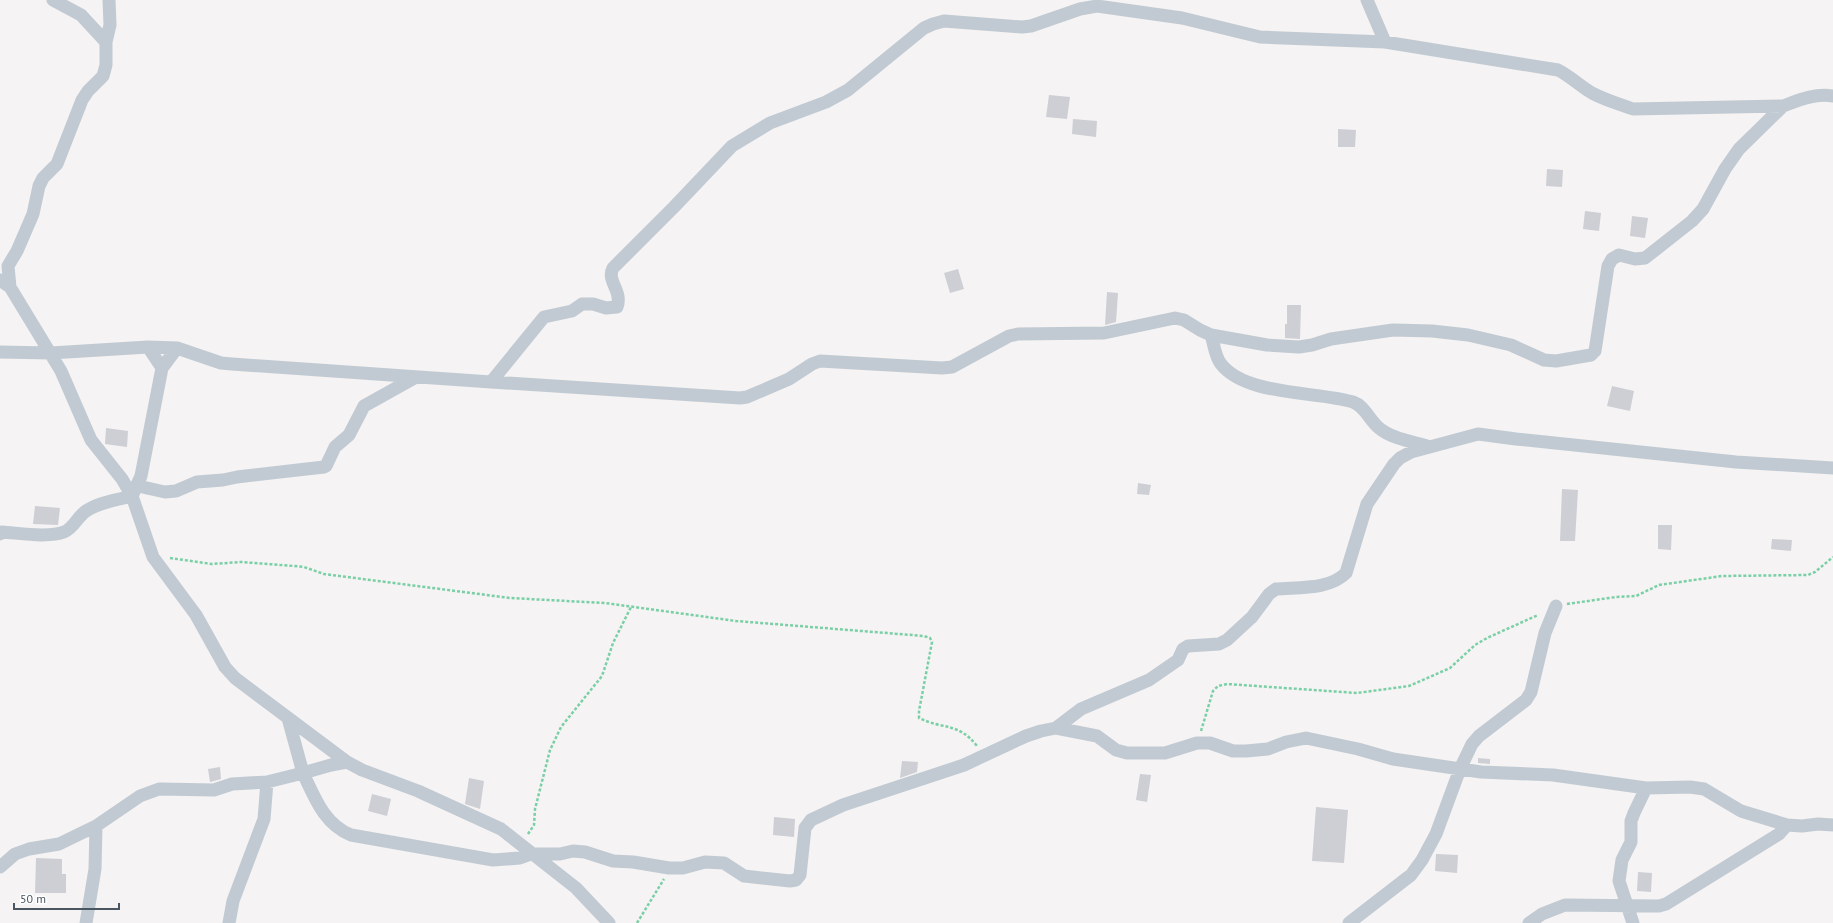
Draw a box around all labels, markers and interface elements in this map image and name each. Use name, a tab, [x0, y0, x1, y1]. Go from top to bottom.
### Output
scale bar	[14, 885, 119, 911]
text: 50 m	[20, 891, 46, 906]

